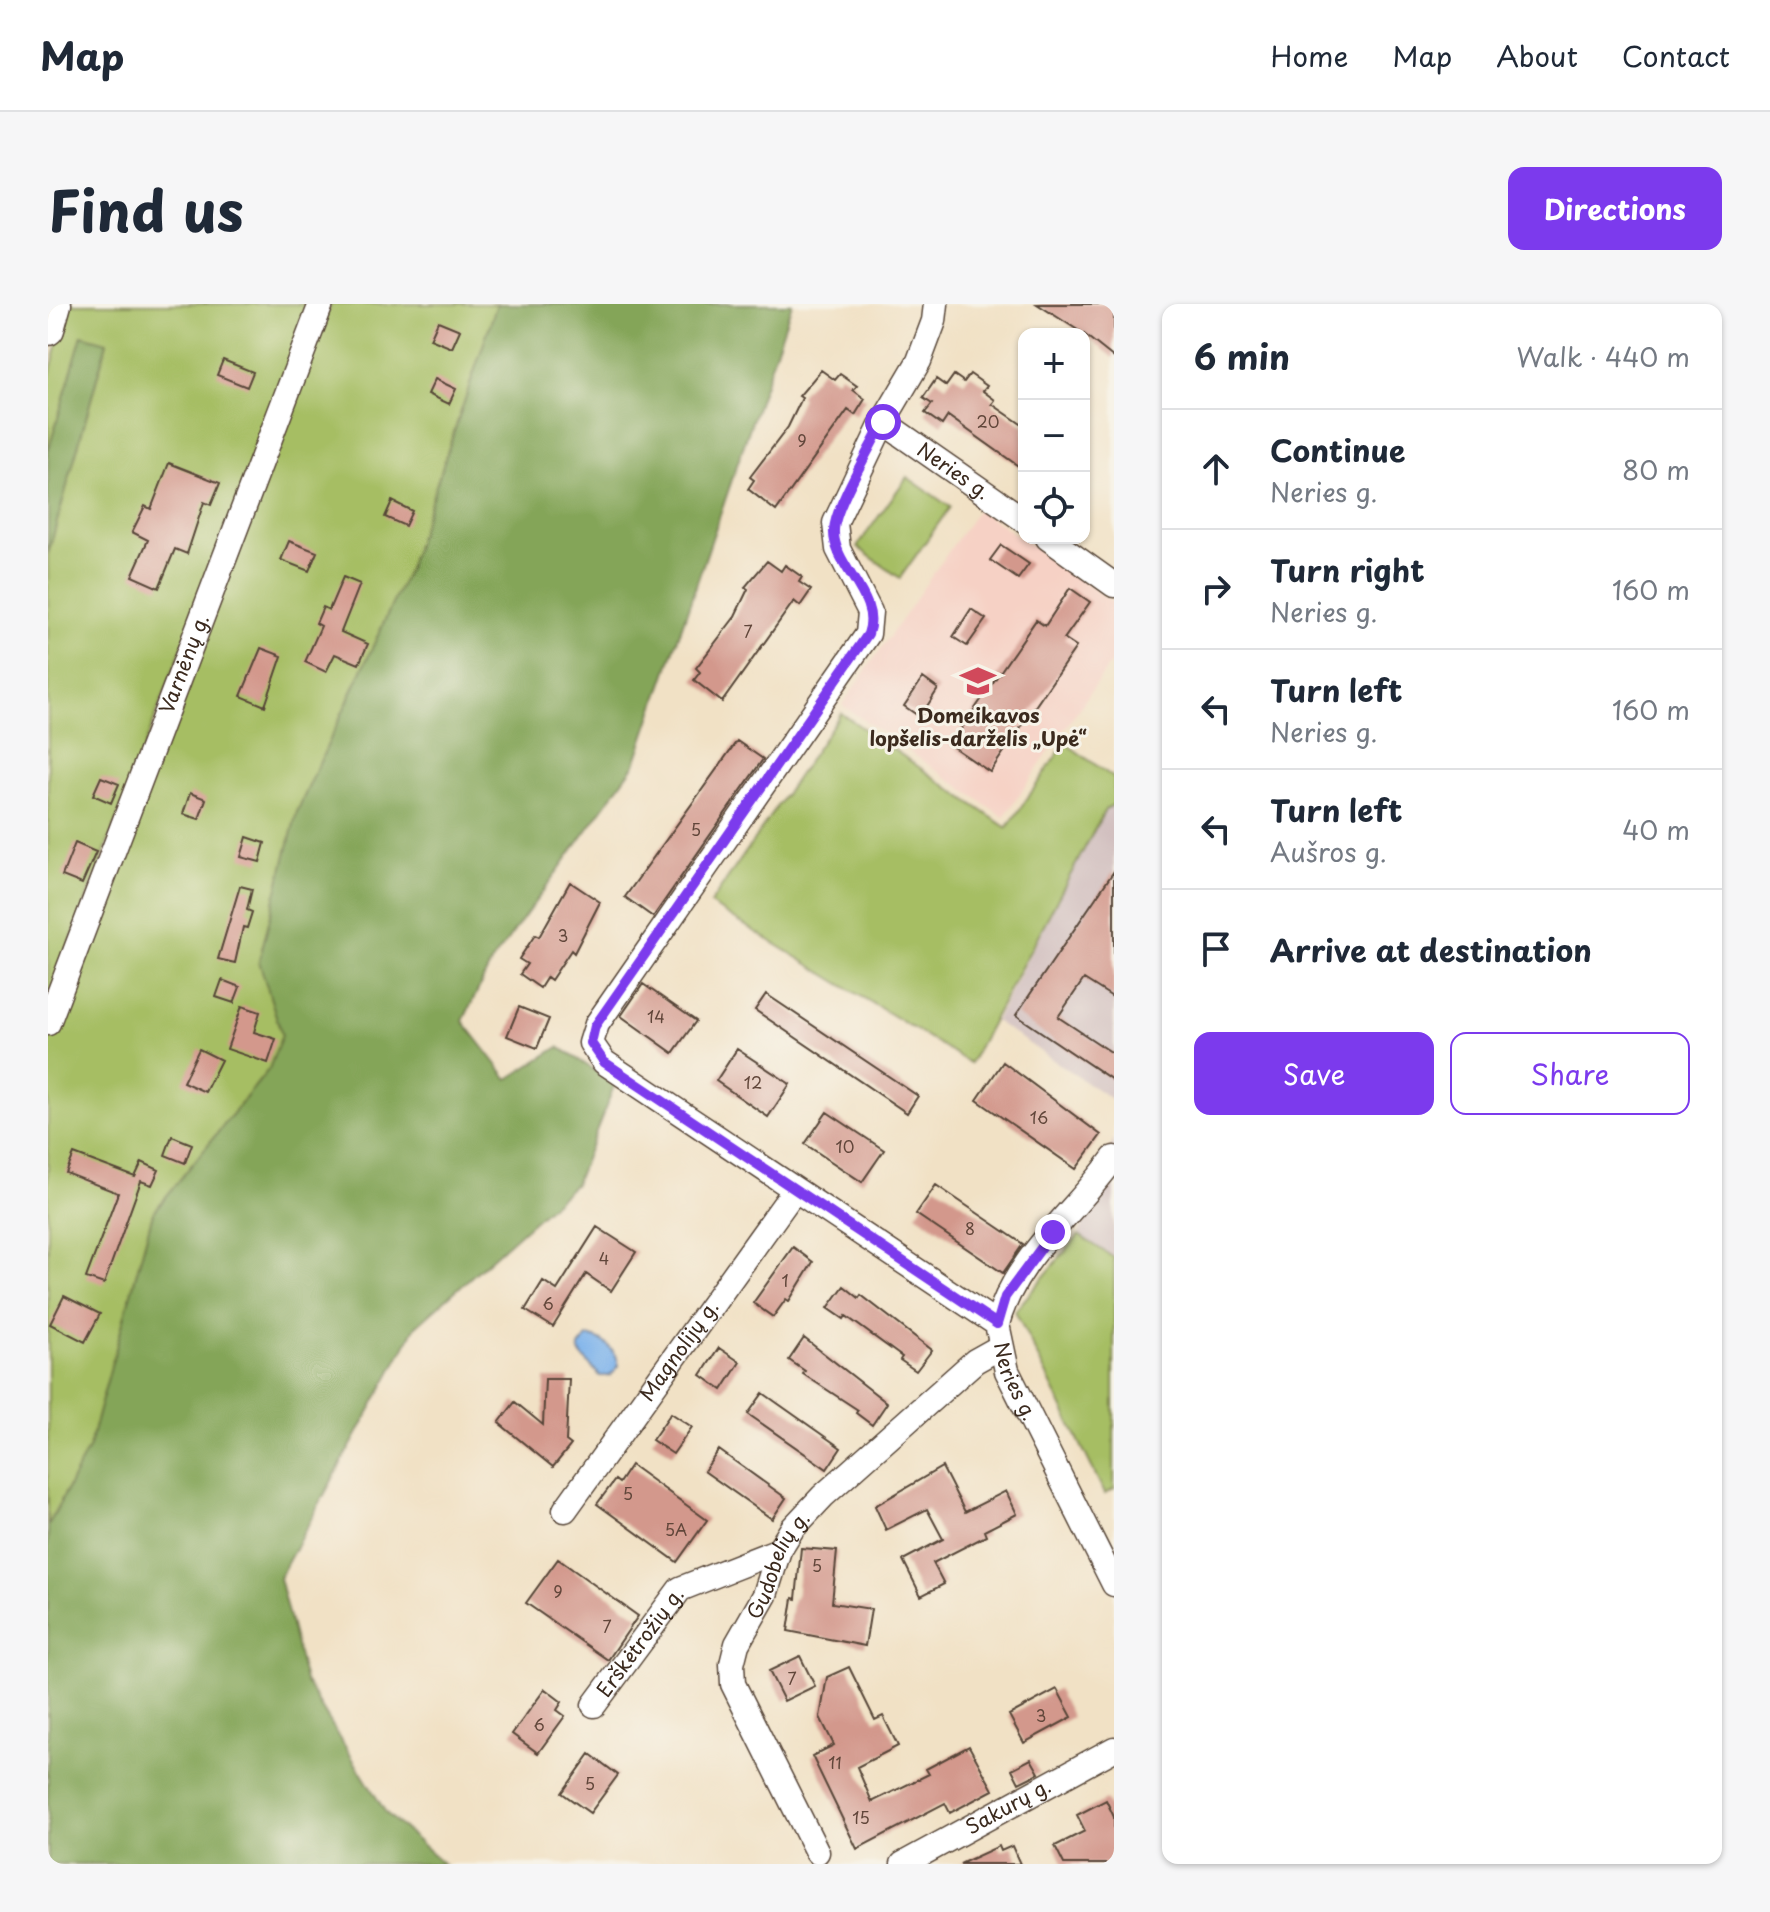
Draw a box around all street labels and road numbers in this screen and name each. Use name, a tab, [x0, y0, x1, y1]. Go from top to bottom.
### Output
street label: Neries g.	[912, 434, 997, 506]
street label: Varnėnų g.	[151, 610, 216, 718]
street label: Magnolijų g.	[632, 1293, 725, 1407]
street label: Neries g.	[987, 1339, 1045, 1425]
street label: Gudobelių g.	[738, 1503, 816, 1625]
street label: Erškėtrožių g.	[589, 1580, 691, 1703]
street label: Sakurų g.	[960, 1770, 1056, 1841]

